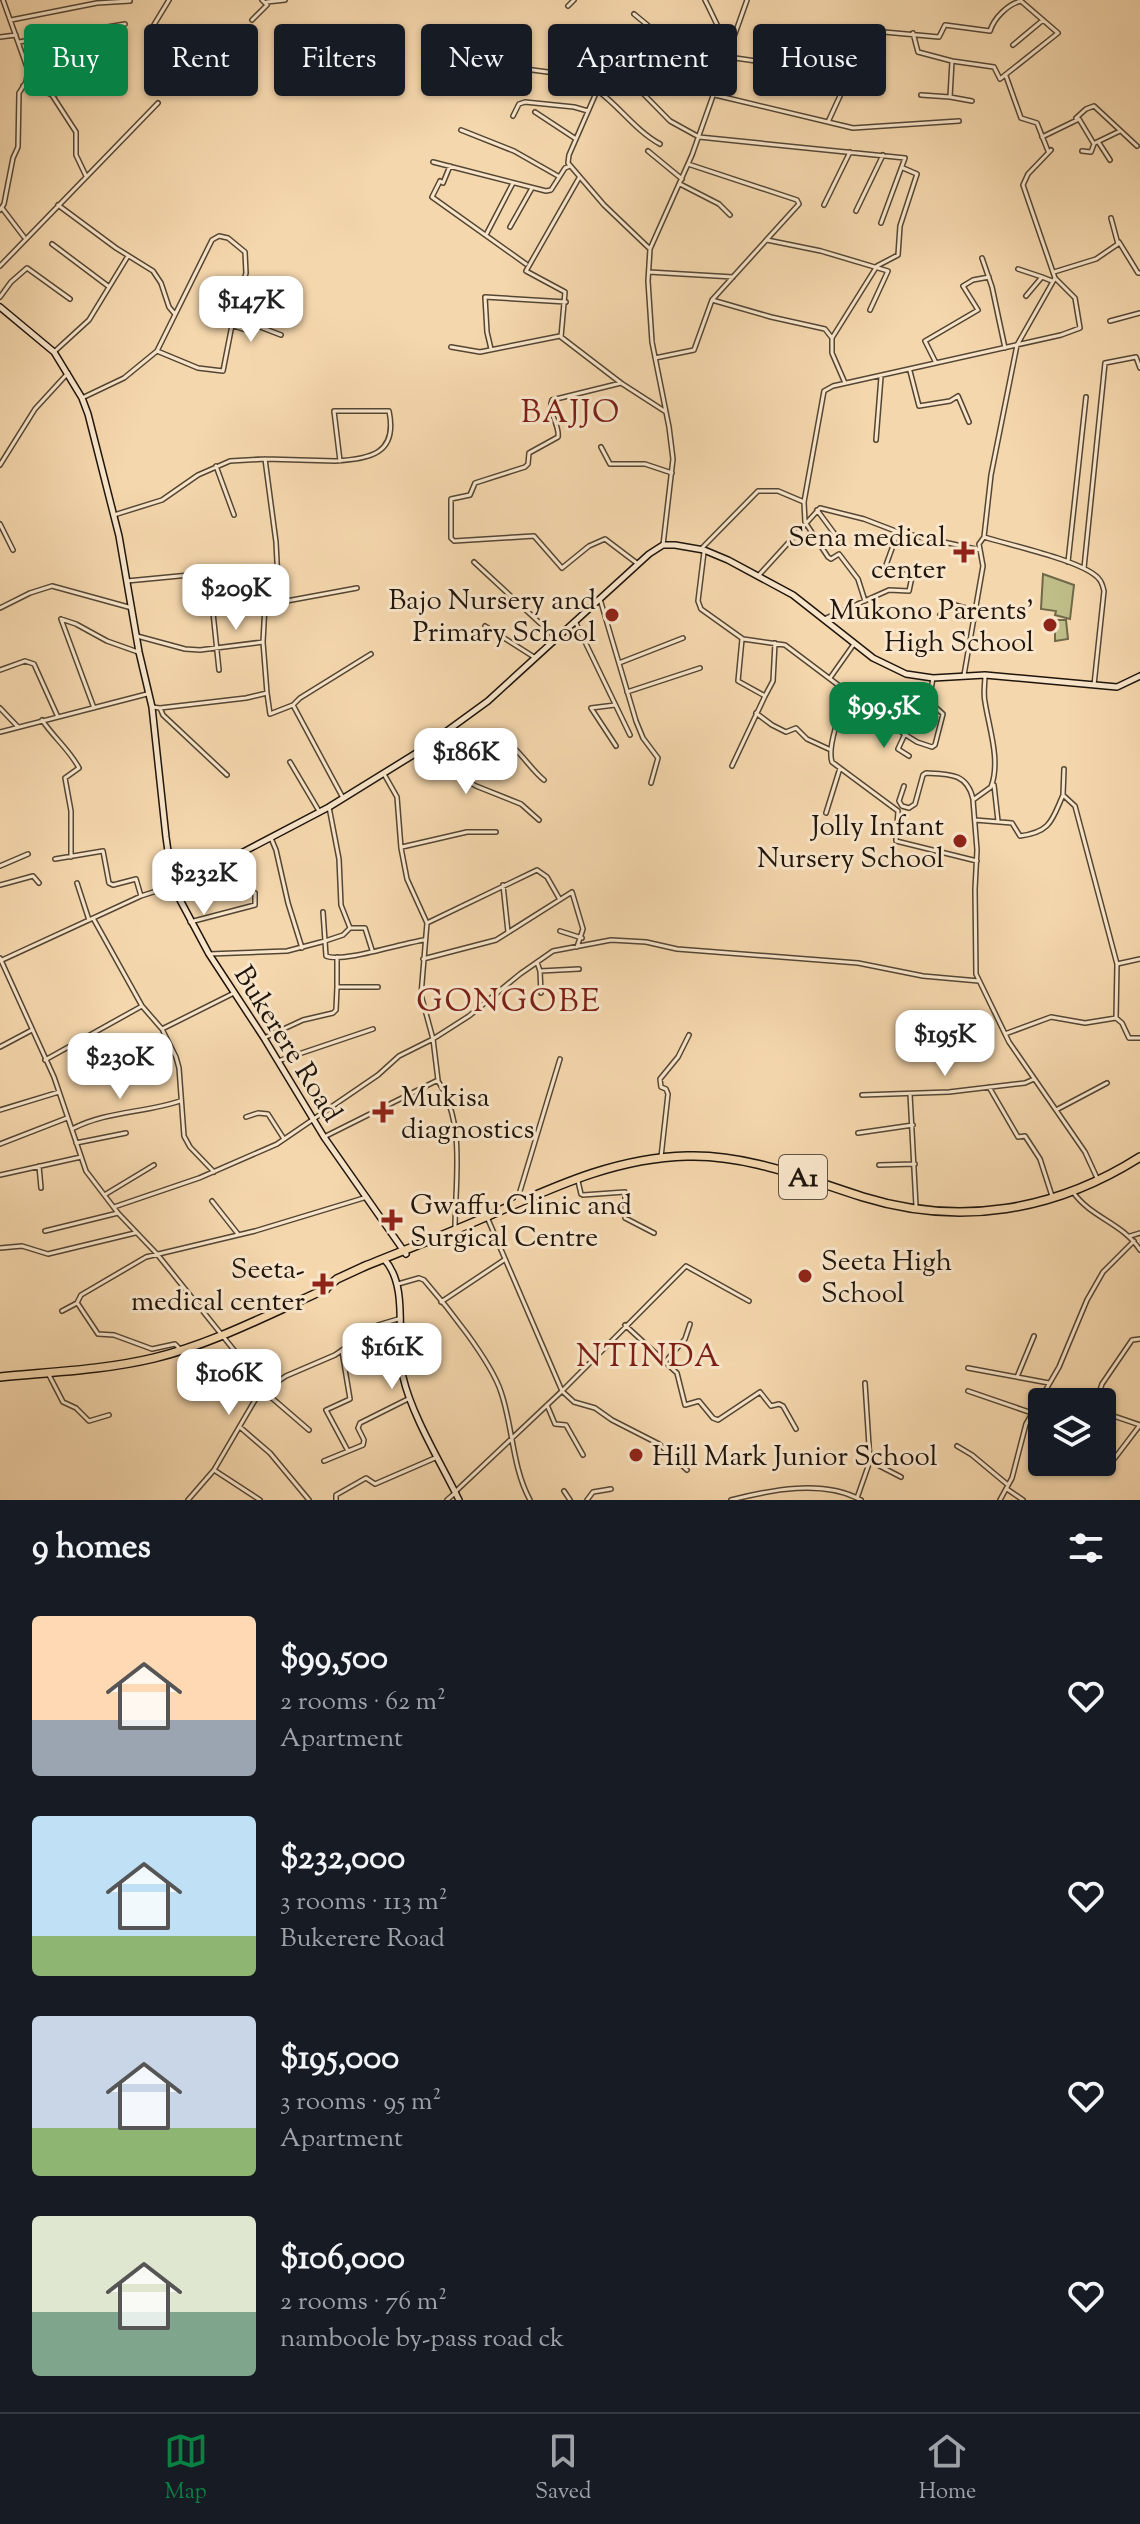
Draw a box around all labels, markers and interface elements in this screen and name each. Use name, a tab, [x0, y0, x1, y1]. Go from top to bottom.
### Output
chip: Buy	[24, 24, 128, 96]
chip: Rent	[144, 24, 258, 96]
chip: Filters	[274, 24, 405, 96]
chip: New	[421, 24, 532, 96]
chip: Apartment	[548, 24, 737, 96]
chip: House	[753, 24, 886, 96]
pin: $147K	[195, 276, 307, 344]
text: $147K	[217, 283, 285, 320]
district label: BAJJO	[521, 391, 621, 437]
place label: Sena medical center	[788, 519, 946, 591]
marker: Sena medical center	[953, 541, 975, 563]
pin: $209K	[180, 564, 292, 632]
text: $209K	[200, 571, 272, 608]
place label: Bajo Nursery and Primary School	[388, 582, 596, 654]
place label: Mukono Parents' High School	[829, 592, 1034, 664]
marker: Bajo Nursery and Primary School	[603, 606, 621, 624]
marker: Mukono Parents' High School	[1041, 616, 1059, 634]
pin: $99.5K	[819, 682, 949, 750]
text: $99.5K	[847, 689, 921, 726]
pin: $186K	[410, 728, 522, 796]
text: $186K	[432, 735, 500, 772]
place label: Jolly Infant Nursery School	[757, 808, 944, 880]
marker: Jolly Infant Nursery School	[951, 832, 969, 850]
pin: $232K	[148, 849, 260, 917]
text: $232K	[170, 856, 238, 893]
street label: Bukerere Road	[222, 959, 351, 1131]
district label: GONGOBE	[416, 980, 602, 1026]
pin: $195K	[889, 1010, 1001, 1078]
text: $195K	[913, 1017, 977, 1054]
pin: $230K	[64, 1033, 176, 1101]
text: $230K	[86, 1040, 154, 1077]
place label: Mukisa diagnostics	[401, 1079, 535, 1151]
marker: Mukisa diagnostics	[372, 1101, 394, 1123]
road number: A1	[779, 1155, 827, 1199]
place label: Gwaffu Clinic and Surgical Centre	[410, 1187, 632, 1259]
marker: Gwaffu Clinic and Surgical Centre	[381, 1209, 403, 1231]
place label: Seeta High School	[821, 1243, 952, 1315]
place label: Seeta- medical center	[131, 1251, 305, 1323]
marker: Seeta High School	[796, 1267, 814, 1285]
marker: Seeta- medical center	[312, 1273, 334, 1295]
pin: $161K	[336, 1323, 448, 1391]
text: $161K	[360, 1330, 424, 1367]
district label: NTINDA	[576, 1335, 722, 1381]
pin: $106K	[173, 1349, 285, 1417]
text: $106K	[195, 1356, 263, 1393]
map controls	[1028, 1388, 1116, 1476]
button: layers	[1028, 1388, 1116, 1476]
place label: Hill Mark Junior School	[652, 1438, 938, 1478]
marker: Hill Mark Junior School	[627, 1446, 645, 1464]
text: 9 homes	[32, 1524, 151, 1573]
icon: filters	[1064, 1526, 1108, 1570]
text: $99,500	[280, 1635, 388, 1684]
icon: home	[96, 1648, 192, 1744]
icon: heart	[1064, 1674, 1108, 1718]
text: 2 rooms · 62 m²	[280, 1684, 446, 1721]
text: Apartment	[280, 1721, 403, 1758]
text: $232,000	[280, 1835, 405, 1884]
icon: home	[96, 1848, 192, 1944]
icon: heart	[1064, 1874, 1108, 1918]
text: 3 rooms · 113 m²	[280, 1884, 448, 1921]
text: Bukerere Road	[280, 1921, 445, 1958]
text: $195,000	[280, 2035, 399, 2084]
icon: home	[96, 2048, 192, 2144]
icon: heart	[1064, 2074, 1108, 2118]
text: 3 rooms · 95 m²	[280, 2084, 441, 2121]
text: Apartment	[280, 2121, 403, 2158]
text: $106,000	[280, 2235, 405, 2284]
icon: home	[96, 2248, 192, 2344]
icon: heart	[1064, 2274, 1108, 2318]
text: 2 rooms · 76 m²	[280, 2284, 447, 2321]
text: namboole by-pass road ck	[280, 2321, 564, 2358]
tab: Map	[164, 2429, 208, 2509]
tab: Saved	[535, 2429, 591, 2509]
tab: Home	[919, 2429, 976, 2509]

